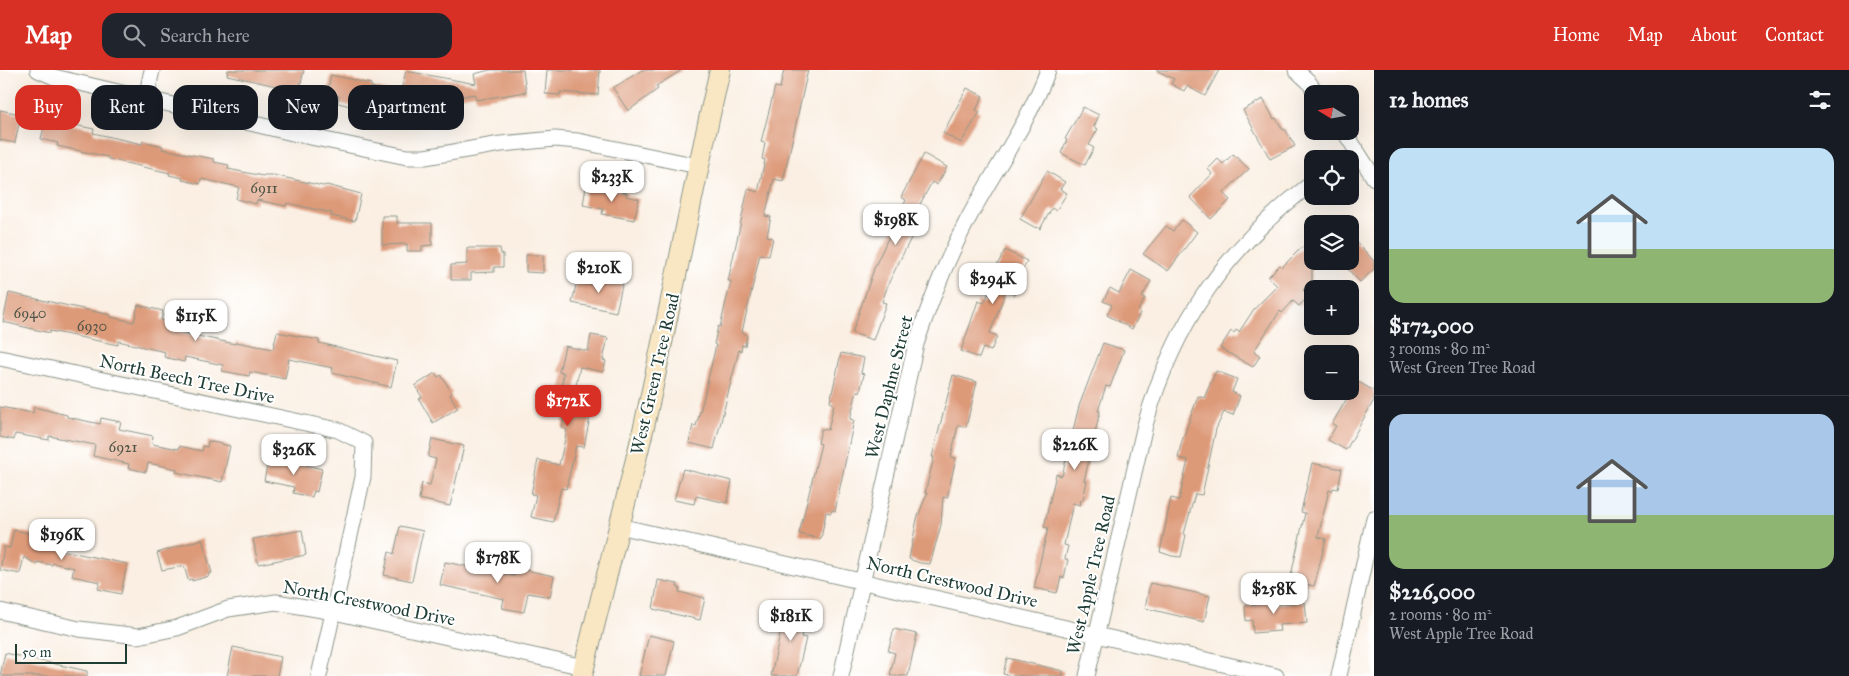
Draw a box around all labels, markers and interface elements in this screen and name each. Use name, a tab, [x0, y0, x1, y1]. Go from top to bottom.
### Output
search box	[102, 13, 452, 58]
text: Map	[25, 20, 72, 50]
icon: search	[120, 21, 148, 49]
text: Search here	[160, 24, 250, 47]
text: Home	[1553, 24, 1600, 46]
text: Map	[1628, 24, 1663, 46]
text: About	[1691, 24, 1737, 46]
text: Contact	[1765, 24, 1824, 46]
chip: Buy	[15, 85, 81, 130]
chip: Rent	[91, 85, 163, 130]
chip: Filters	[173, 85, 258, 130]
chip: New	[268, 85, 338, 130]
chip: Apartment	[348, 85, 464, 130]
north arrow	[1304, 85, 1359, 140]
map controls	[1304, 85, 1359, 400]
icon: filters	[1806, 86, 1834, 114]
text: 12 homes	[1389, 87, 1468, 113]
button: locate	[1304, 150, 1359, 205]
pin: $233K	[577, 160, 647, 203]
text: $233K	[591, 167, 633, 186]
house number: 6911	[250, 179, 278, 197]
icon: home	[1567, 181, 1657, 271]
pin: $198K	[861, 204, 931, 246]
text: $198K	[874, 210, 918, 229]
button: layers	[1304, 215, 1359, 270]
pin: $210K	[564, 252, 634, 294]
text: $210K	[577, 258, 621, 277]
pin: $294K	[958, 262, 1028, 305]
text: $294K	[970, 269, 1016, 288]
button: +	[1304, 280, 1359, 335]
street label: West Green Tree Road	[626, 291, 684, 457]
pin: $115K	[161, 300, 231, 342]
house number: 6940	[14, 304, 46, 322]
text: $115K	[176, 306, 216, 325]
street label: West Daphne Street	[861, 312, 918, 461]
text: $172,000	[1389, 313, 1474, 339]
house number: 6930	[77, 317, 107, 335]
text: 3 rooms · 80 m²	[1389, 339, 1490, 358]
button: −	[1304, 345, 1359, 400]
street label: North Beech Tree Drive	[97, 350, 277, 408]
text: West Green Tree Road	[1389, 358, 1536, 377]
pin: $172K	[533, 384, 603, 427]
text: $172K	[546, 391, 590, 410]
pin: $226K	[1040, 428, 1110, 471]
pin: $326K	[259, 434, 329, 476]
text: $226K	[1053, 435, 1097, 454]
house number: 6921	[108, 438, 138, 456]
text: $326K	[272, 440, 316, 459]
icon: home	[1567, 446, 1657, 536]
street label: West Apple Tree Road	[1062, 493, 1120, 657]
pin: $196K	[27, 518, 97, 561]
text: $196K	[40, 525, 84, 544]
pin: $178K	[463, 542, 533, 584]
text: $178K	[476, 548, 520, 567]
street label: North Crestwood Drive	[864, 552, 1040, 612]
pin: $258K	[1239, 572, 1309, 615]
street label: North Crestwood Drive	[281, 576, 457, 630]
text: $258K	[1252, 579, 1296, 598]
text: $226,000	[1389, 579, 1475, 605]
pin: $181K	[756, 600, 826, 642]
text: 2 rooms · 80 m²	[1389, 605, 1492, 624]
text: $181K	[770, 606, 812, 625]
text: West Apple Tree Road	[1389, 624, 1534, 643]
scale bar	[15, 641, 128, 664]
text: 50 m	[22, 644, 51, 661]

